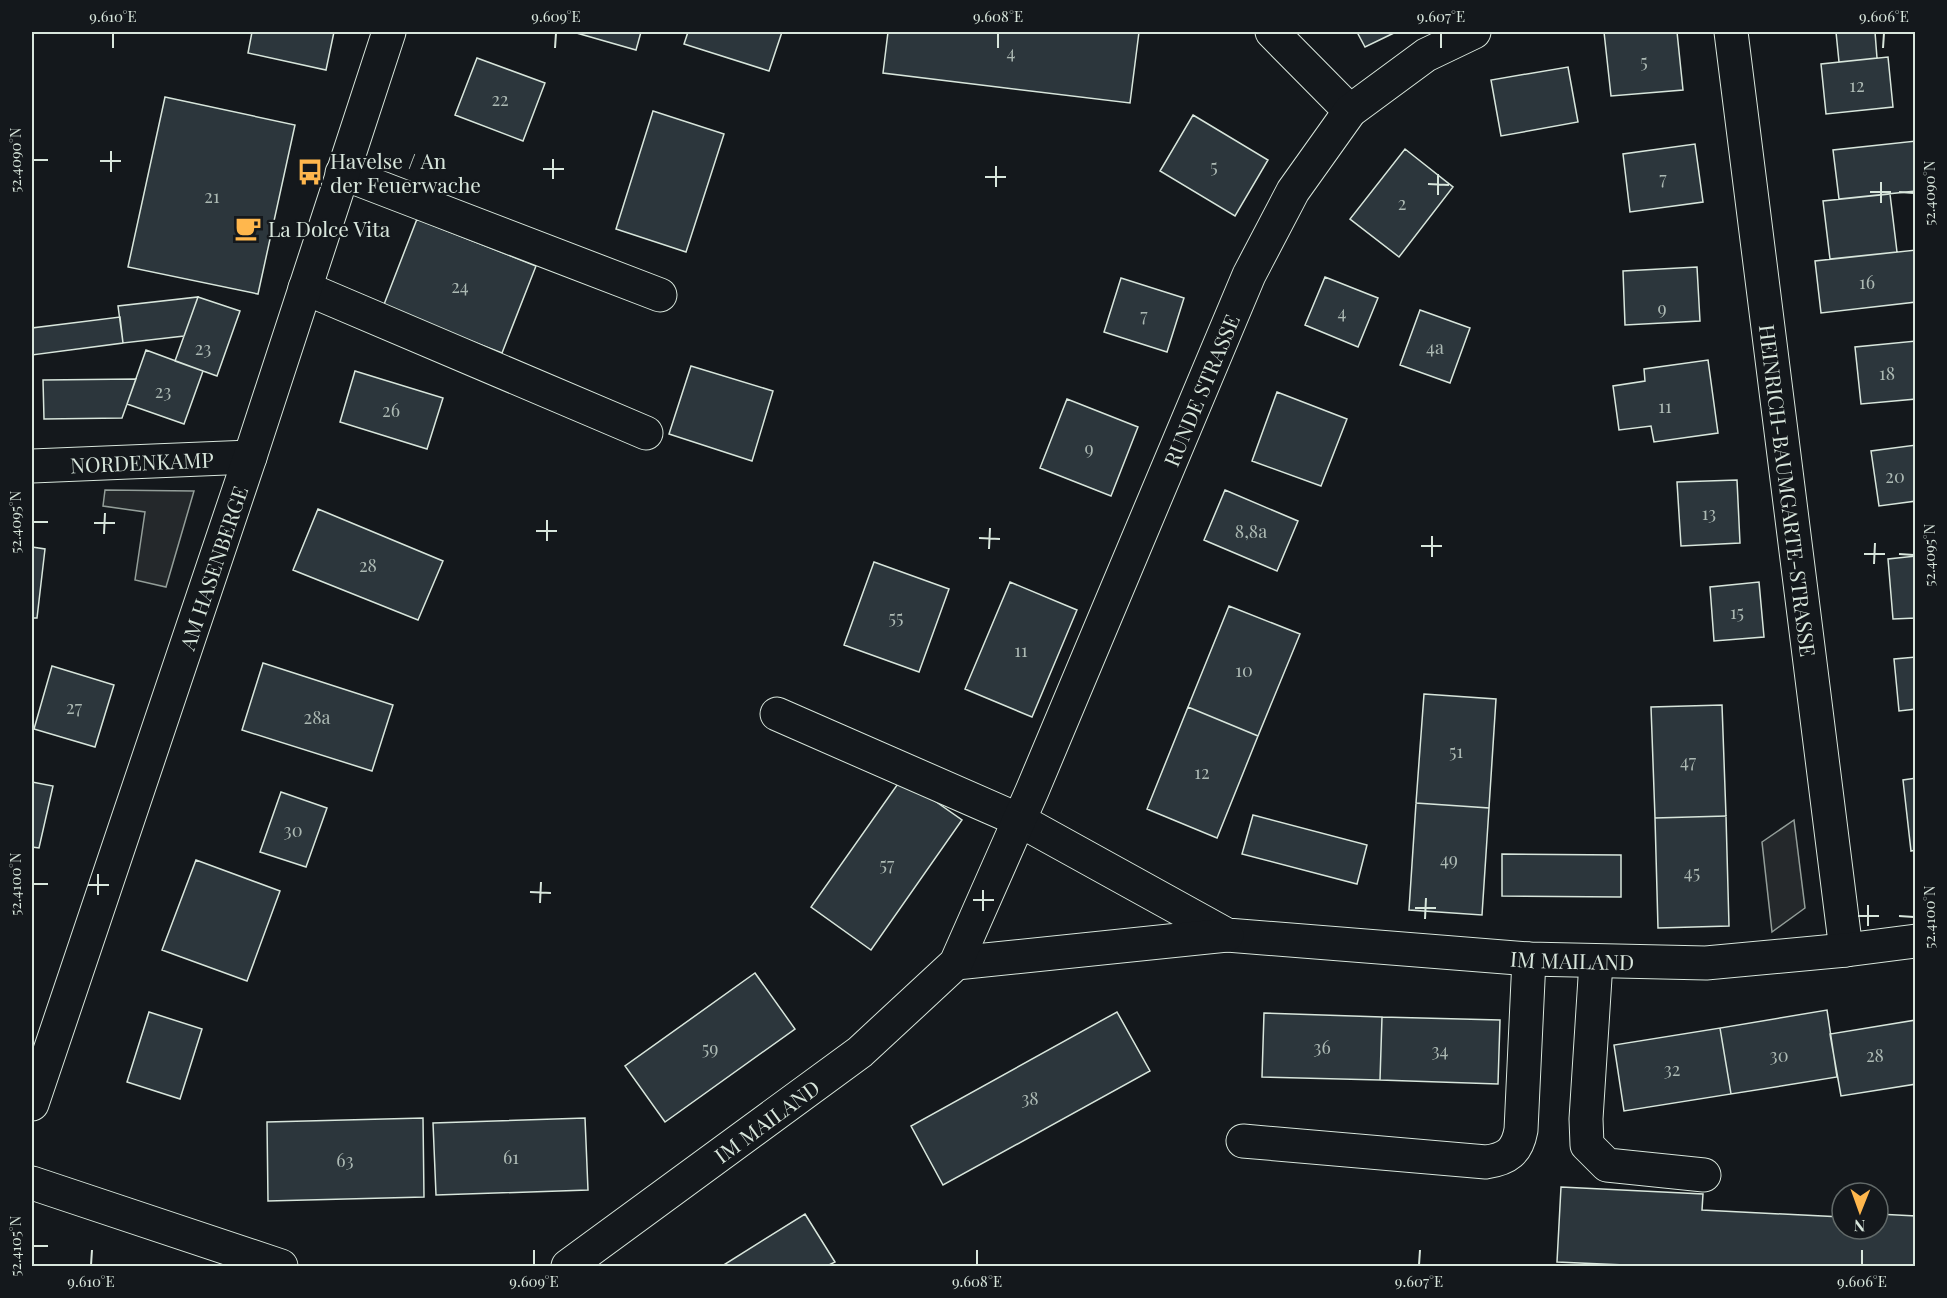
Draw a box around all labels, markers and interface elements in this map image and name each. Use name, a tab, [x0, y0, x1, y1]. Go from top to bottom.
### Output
text: 9.610°E	[89, 6, 137, 26]
text: 9.609°E	[531, 6, 581, 26]
text: 9.608°E	[973, 6, 1023, 26]
text: 9.607°E	[1417, 6, 1465, 26]
text: 9.606°E	[1859, 6, 1909, 26]
house number: 4	[1007, 40, 1016, 64]
house number: 5	[1640, 49, 1648, 73]
house number: 12	[1849, 73, 1865, 97]
house number: 22	[491, 87, 509, 111]
text: 52.4090°N	[5, 127, 25, 193]
place label: Havelse / An der Feuerwache	[330, 146, 481, 198]
house number: 5	[1210, 154, 1218, 178]
bus stop icon: Havelse / An der Feuerwache	[295, 157, 325, 187]
text: 52.4090°N	[1919, 160, 1939, 226]
house number: 7	[1659, 166, 1667, 190]
house number: 21	[204, 184, 220, 208]
house number: 2	[1398, 191, 1406, 215]
cafe icon: La Dolce Vita	[233, 213, 263, 243]
place label: La Dolce Vita	[268, 214, 391, 242]
house number: 16	[1859, 270, 1875, 294]
house number: 24	[451, 274, 469, 298]
house number: 9	[1657, 296, 1667, 320]
house number: 4	[1338, 300, 1347, 324]
house number: 7	[1140, 303, 1148, 327]
street label: RUNDE STRASSE	[1156, 310, 1245, 470]
street label: HEINRICH-BAUMGARTE-STRASSE	[1754, 323, 1823, 658]
house number: 4a	[1426, 335, 1444, 359]
house number: 23	[195, 336, 211, 360]
house number: 18	[1879, 361, 1895, 385]
house number: 23	[155, 379, 171, 403]
house number: 11	[1658, 394, 1672, 418]
house number: 26	[382, 398, 400, 422]
house number: 9	[1084, 436, 1094, 460]
street label: NORDENKAMP	[70, 445, 214, 478]
house number: 20	[1885, 464, 1905, 488]
street label: AM HASENBERGE	[172, 482, 253, 654]
text: 52.4095°N	[5, 490, 25, 553]
house number: 13	[1702, 501, 1716, 525]
house number: 8,8a	[1235, 519, 1267, 543]
text: 52.4095°N	[1919, 523, 1939, 586]
house number: 28	[359, 553, 377, 577]
house number: 15	[1730, 600, 1744, 624]
house number: 55	[889, 605, 903, 629]
house number: 11	[1014, 638, 1028, 662]
house number: 10	[1235, 658, 1253, 682]
house number: 27	[66, 695, 83, 719]
house number: 28a	[304, 705, 331, 729]
house number: 51	[1449, 739, 1463, 763]
house number: 47	[1680, 749, 1697, 773]
house number: 12	[1194, 760, 1210, 784]
house number: 30	[284, 818, 302, 842]
house number: 49	[1440, 847, 1458, 871]
text: 52.4100°N	[5, 852, 25, 916]
house number: 57	[880, 852, 895, 876]
house number: 45	[1684, 860, 1700, 884]
text: 52.4100°N	[1919, 885, 1939, 949]
street label: IM MAILAND	[1509, 944, 1635, 975]
house number: 36	[1313, 1035, 1331, 1059]
house number: 59	[702, 1036, 718, 1060]
house number: 34	[1431, 1038, 1449, 1062]
house number: 30	[1770, 1043, 1788, 1067]
house number: 28	[1866, 1043, 1884, 1067]
house number: 32	[1664, 1057, 1680, 1081]
street label: IM MAILAND	[708, 1073, 825, 1169]
house number: 38	[1021, 1086, 1039, 1110]
house number: 61	[503, 1145, 519, 1169]
house number: 63	[336, 1148, 354, 1172]
north arrow	[1830, 1181, 1890, 1241]
text: 52.4105°N	[5, 1215, 25, 1276]
text: N	[1853, 1216, 1866, 1237]
text: 9.610°E	[67, 1271, 115, 1291]
text: 9.609°E	[509, 1271, 559, 1291]
text: 9.608°E	[952, 1271, 1002, 1291]
text: 9.607°E	[1395, 1271, 1443, 1291]
text: 9.606°E	[1837, 1271, 1887, 1291]

